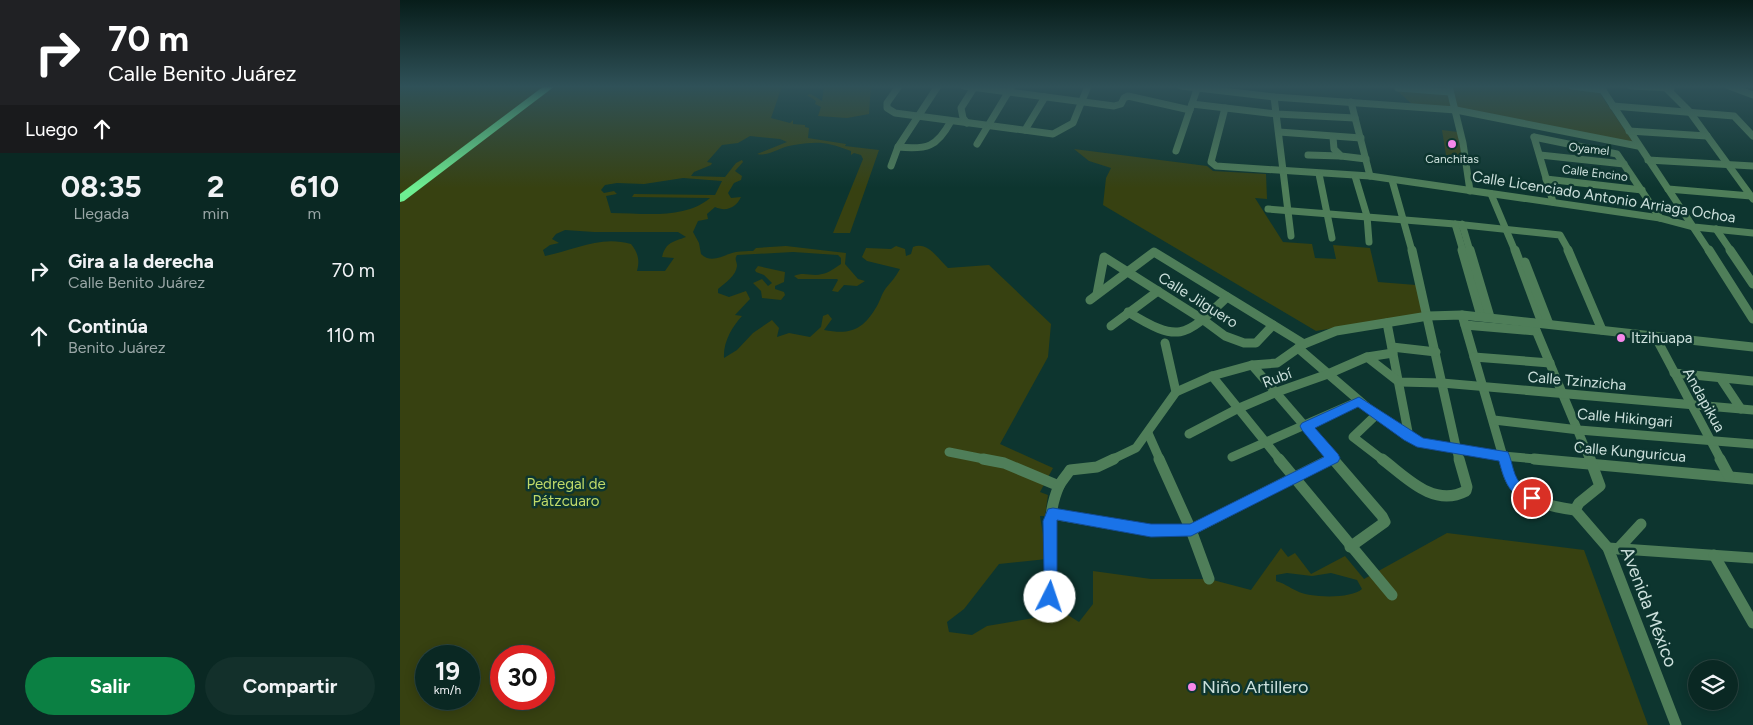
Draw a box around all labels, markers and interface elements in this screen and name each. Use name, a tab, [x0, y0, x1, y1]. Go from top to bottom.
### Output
text: 70 m	[108, 18, 189, 60]
icon: right	[25, 20, 90, 85]
text: Calle Benito Juárez	[108, 60, 297, 87]
icon: ahead	[88, 115, 116, 143]
text: Luego	[25, 118, 78, 141]
marker: Canchitas	[1446, 138, 1458, 150]
street label: Oyamel	[1568, 140, 1610, 158]
place label: Canchitas	[1425, 152, 1479, 166]
street label: Calle Encino	[1561, 162, 1629, 184]
street label: Calle Licenciado Antonio Arriaga Ochoa	[1471, 167, 1737, 227]
text: 08:35	[61, 168, 142, 205]
text: 2	[207, 168, 224, 205]
text: 610	[290, 168, 339, 205]
text: Llegada	[73, 204, 129, 223]
text: min	[203, 204, 229, 223]
text: m	[308, 204, 321, 223]
text: Gira a la derecha	[68, 250, 214, 273]
icon: right	[25, 257, 53, 285]
text: 70 m	[332, 259, 375, 282]
street label: Calle Jilguero	[1155, 268, 1241, 332]
text: Calle Benito Juárez	[68, 273, 205, 292]
text: Continúa	[68, 315, 148, 338]
icon: ahead	[25, 322, 53, 350]
text: 110 m	[326, 324, 375, 347]
place label: Itzihuapa	[1631, 329, 1693, 347]
marker: Itzihuapa	[1615, 332, 1627, 344]
text: Benito Juárez	[68, 338, 166, 357]
street label: Rubí	[1260, 364, 1296, 392]
street label: Andapikua	[1679, 365, 1729, 435]
street label: Calle Tzinzicha	[1527, 368, 1627, 394]
street label: Calle Hikingari	[1576, 405, 1674, 431]
street label: Calle Kunguricua	[1573, 438, 1687, 466]
park label: Pedregal de Pátzcuaro	[526, 475, 606, 510]
pin	[1511, 477, 1553, 519]
icon: arrive	[1518, 484, 1546, 512]
street label: Avenida México	[1616, 544, 1682, 670]
position arrow	[1023, 570, 1075, 622]
speed limit sign: 30	[490, 645, 555, 710]
text: 19	[435, 656, 460, 686]
button: Salir	[25, 657, 195, 715]
button: Compartir	[205, 657, 375, 715]
map controls	[1688, 660, 1738, 710]
button: layers	[1688, 660, 1738, 710]
place label: Niño Artillero	[1202, 676, 1309, 698]
marker: Niño Artillero	[1186, 681, 1198, 693]
text: km/h	[434, 683, 461, 697]

